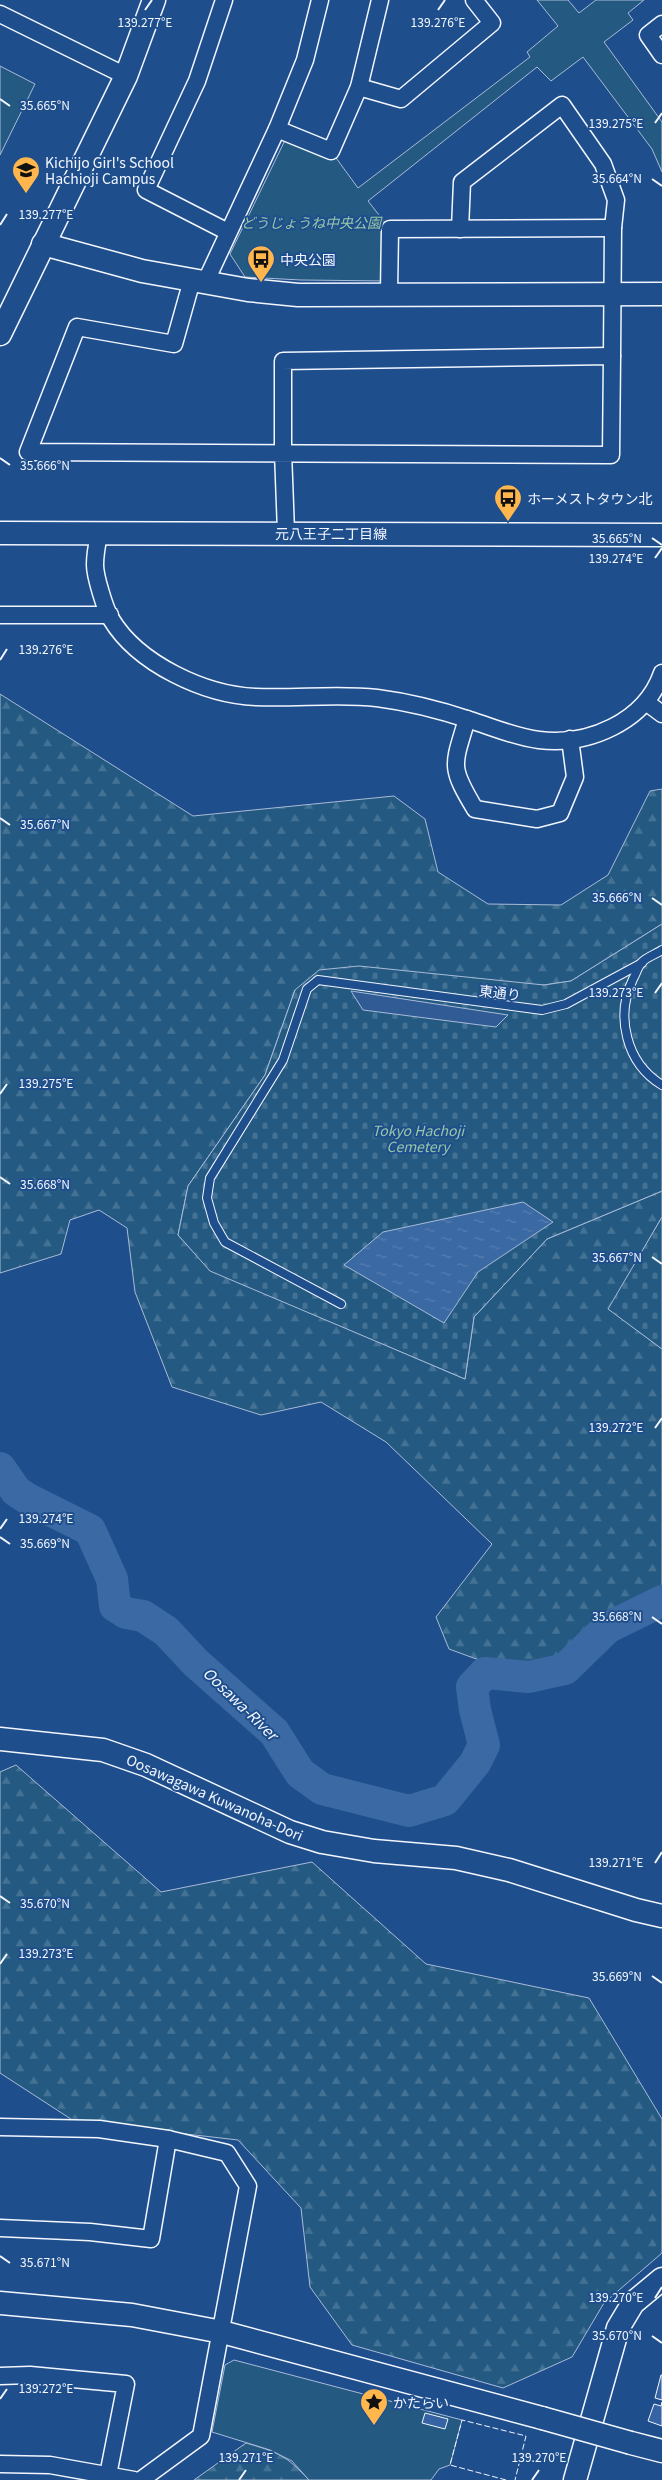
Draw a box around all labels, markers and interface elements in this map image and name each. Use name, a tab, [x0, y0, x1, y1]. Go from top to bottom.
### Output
text: 139.277°E	[118, 13, 172, 30]
text: 139.276°E	[411, 13, 465, 30]
text: 35.665°N	[20, 96, 70, 113]
text: 139.275°E	[589, 114, 643, 131]
place label: Kichijo Girl's School Hachioji Campus	[45, 152, 174, 188]
school or university icon: Kichijo Girl's School Hachioji Campus	[11, 155, 41, 194]
text: 35.664°N	[592, 169, 642, 186]
text: 139.277°E	[19, 205, 73, 222]
park label: どうじょうね中央公園	[241, 212, 383, 232]
bus stop icon: 中央公園	[246, 244, 276, 283]
place label: 中央公園	[280, 249, 336, 269]
text: 35.666°N	[20, 456, 70, 473]
bus stop icon: ホーメストタウン北	[493, 483, 523, 522]
place label: ホーメストタウン北	[527, 488, 652, 508]
street label: 元八王子二丁目線	[275, 523, 387, 543]
text: 35.665°N	[592, 529, 642, 546]
text: 139.274°E	[589, 549, 643, 566]
text: 139.276°E	[19, 640, 73, 657]
text: 35.667°N	[20, 815, 70, 832]
text: 35.666°N	[592, 888, 642, 905]
street label: 東通り	[478, 980, 522, 1004]
text: 139.273°E	[589, 983, 643, 1000]
text: 139.275°E	[19, 1074, 73, 1091]
park label: Tokyo Hachoji Cemetery	[372, 1120, 466, 1156]
text: 35.668°N	[20, 1175, 70, 1192]
text: 35.667°N	[592, 1248, 642, 1265]
text: 139.272°E	[589, 1418, 643, 1435]
text: 139.274°E	[19, 1509, 73, 1526]
text: 35.669°N	[20, 1534, 70, 1551]
text: 35.668°N	[592, 1607, 642, 1624]
water label: Oosawa-River	[199, 1662, 285, 1746]
street label: Oosawagawa Kuwanoha-Dori	[123, 1749, 307, 1845]
text: 139.271°E	[589, 1853, 643, 1870]
text: 35.670°N	[20, 1894, 70, 1911]
text: 139.273°E	[19, 1944, 73, 1961]
text: 35.669°N	[592, 1967, 642, 1984]
text: 35.671°N	[20, 2253, 70, 2270]
text: 139.270°E	[589, 2288, 643, 2305]
text: 35.670°N	[592, 2326, 642, 2343]
text: 139.272°E	[19, 2379, 73, 2396]
place icon: かたらい	[359, 2387, 389, 2426]
place label: かたらい	[393, 2392, 449, 2412]
text: 139.271°E	[219, 2448, 273, 2465]
text: 139.270°E	[512, 2448, 566, 2465]

